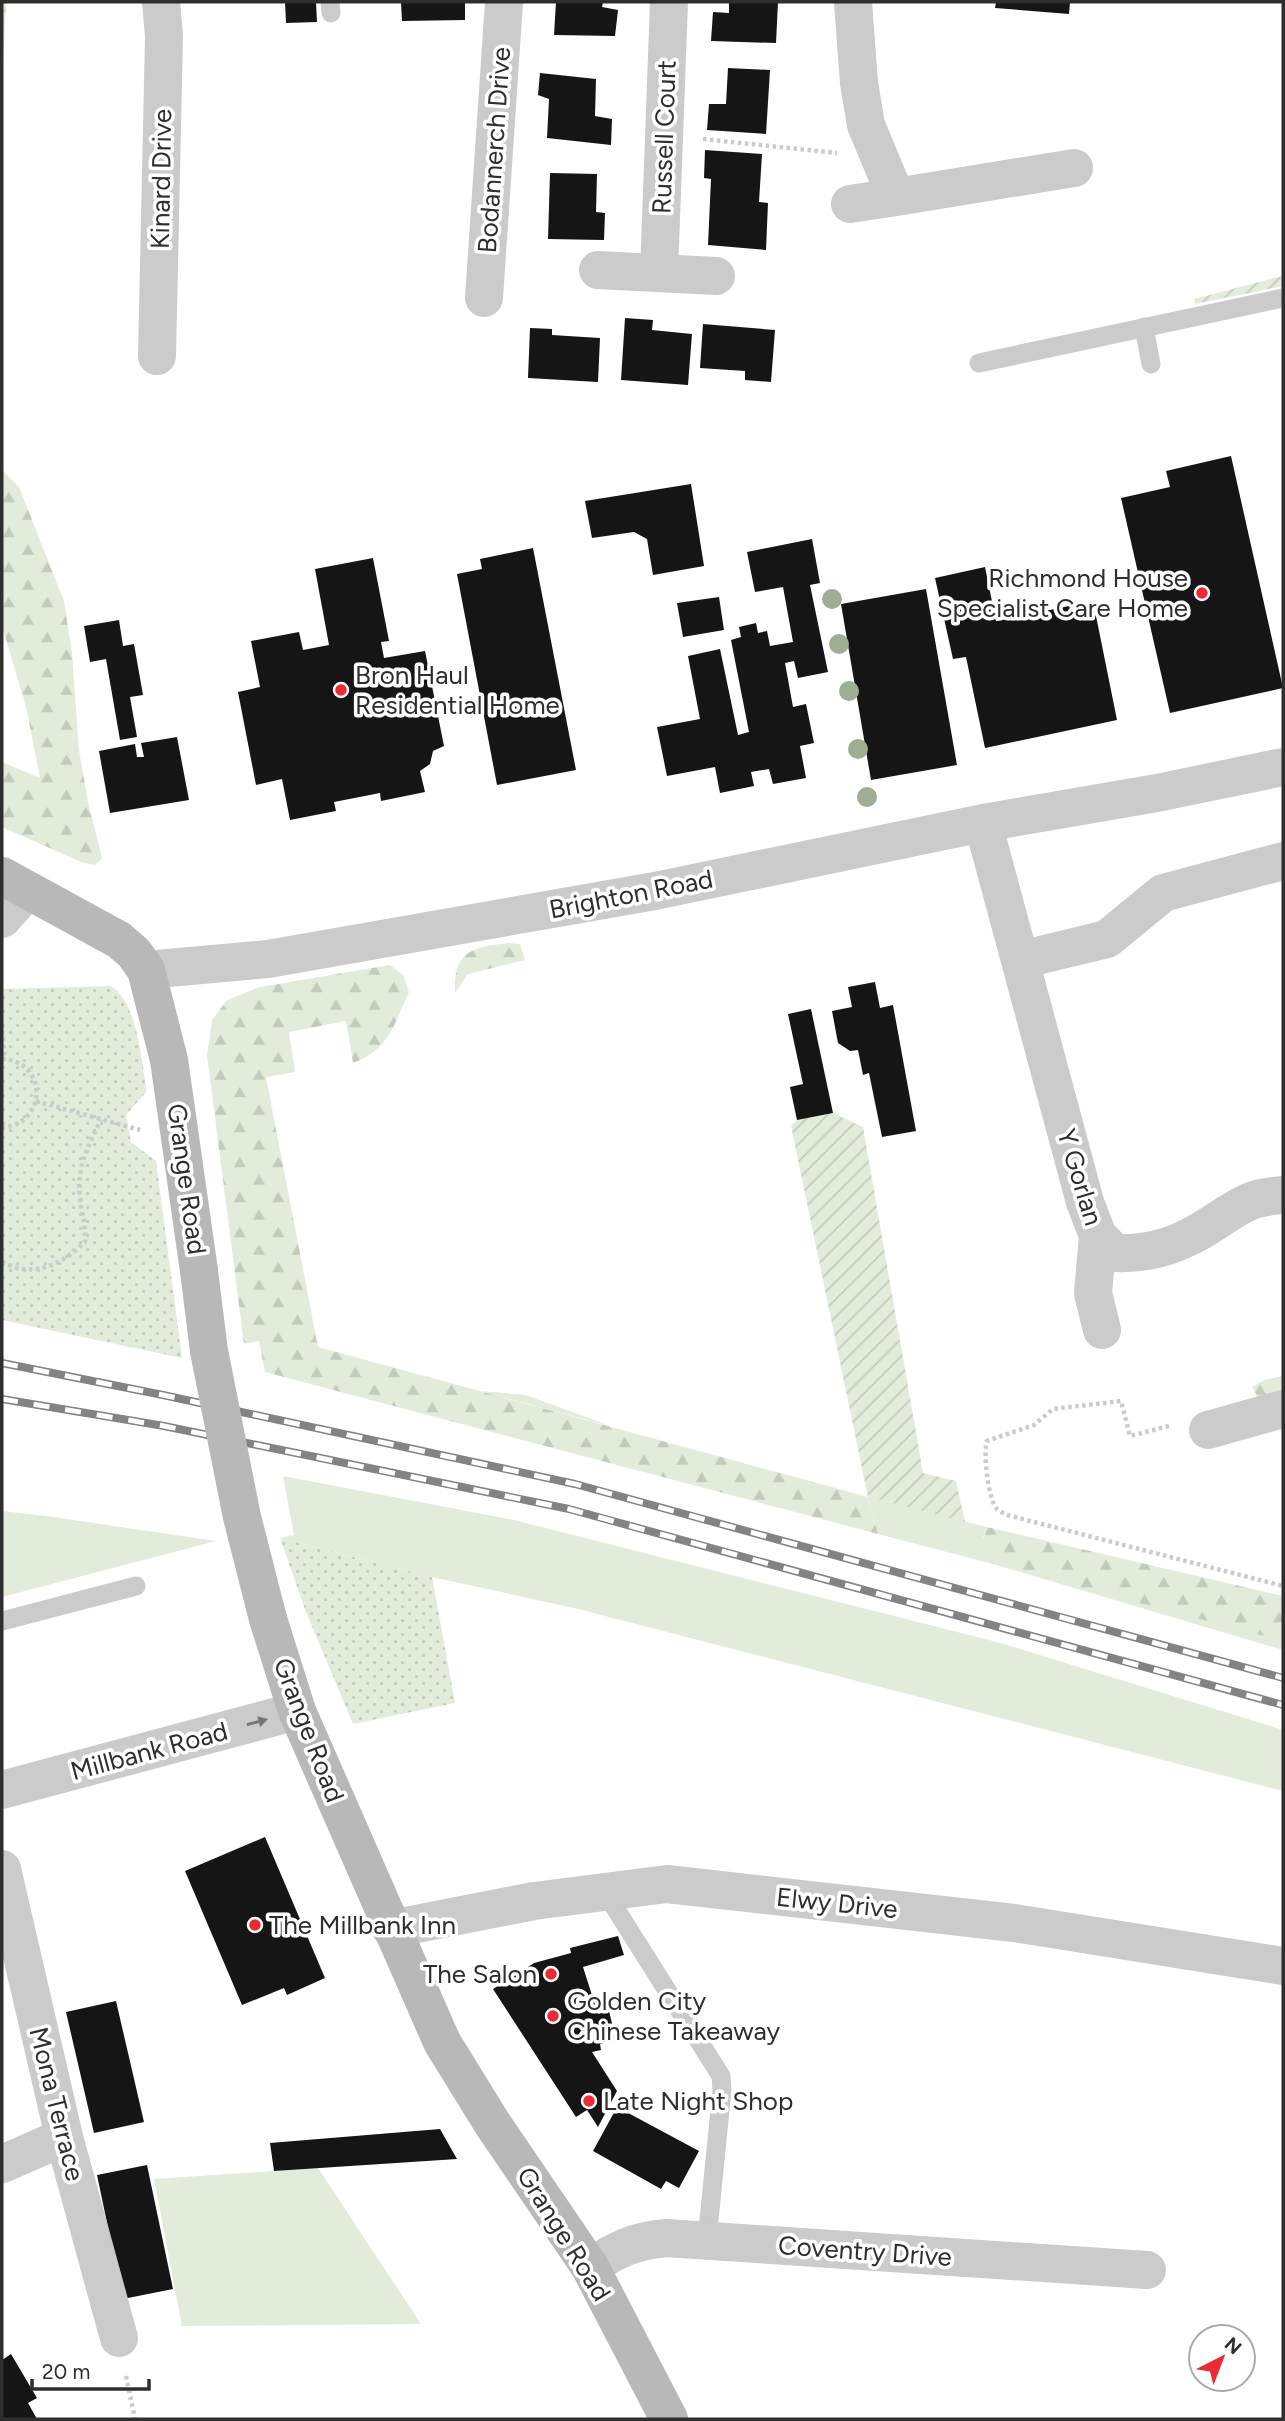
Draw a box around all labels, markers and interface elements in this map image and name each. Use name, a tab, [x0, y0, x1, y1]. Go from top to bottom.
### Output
street label: Bodannerch Drive	[471, 46, 517, 254]
street label: Russell Court	[645, 59, 683, 215]
street label: Kinard Drive	[144, 109, 178, 249]
place label: Richmond House Specialist Care Home	[937, 562, 1188, 624]
marker: Richmond House Specialist Care Home	[1194, 585, 1210, 601]
place label: Bron Haul Residential Home	[355, 659, 560, 721]
marker: Bron Haul Residential Home	[333, 682, 349, 698]
street label: Brighton Road	[546, 862, 716, 926]
street label: Grange Road	[161, 1101, 213, 1257]
street label: Y Gorlan	[1050, 1125, 1110, 1229]
street label: Grange Road	[267, 1653, 351, 1807]
street label: Millbank Road	[67, 1715, 231, 1787]
one-way arrow	[246, 1716, 268, 1727]
street label: Elwy Drive	[775, 1881, 899, 1925]
place label: The Millbank Inn	[269, 1909, 456, 1941]
marker: The Millbank Inn	[247, 1917, 263, 1933]
place label: The Salon	[423, 1958, 537, 1990]
marker: The Salon	[543, 1966, 559, 1982]
place label: Golden City Chinese Takeaway	[567, 1985, 780, 2047]
marker: Golden City Chinese Takeaway	[545, 2008, 561, 2024]
street label: Mona Terrace	[22, 2024, 92, 2184]
place label: Late Night Shop	[603, 2085, 793, 2117]
marker: Late Night Shop	[581, 2093, 597, 2109]
street label: Grange Road	[510, 2161, 618, 2307]
street label: Coventry Drive	[777, 2229, 953, 2273]
north arrow	[1187, 2323, 1257, 2393]
text: N	[1220, 2332, 1246, 2359]
scale bar	[32, 2348, 149, 2392]
text: 20 m	[42, 2359, 90, 2384]

